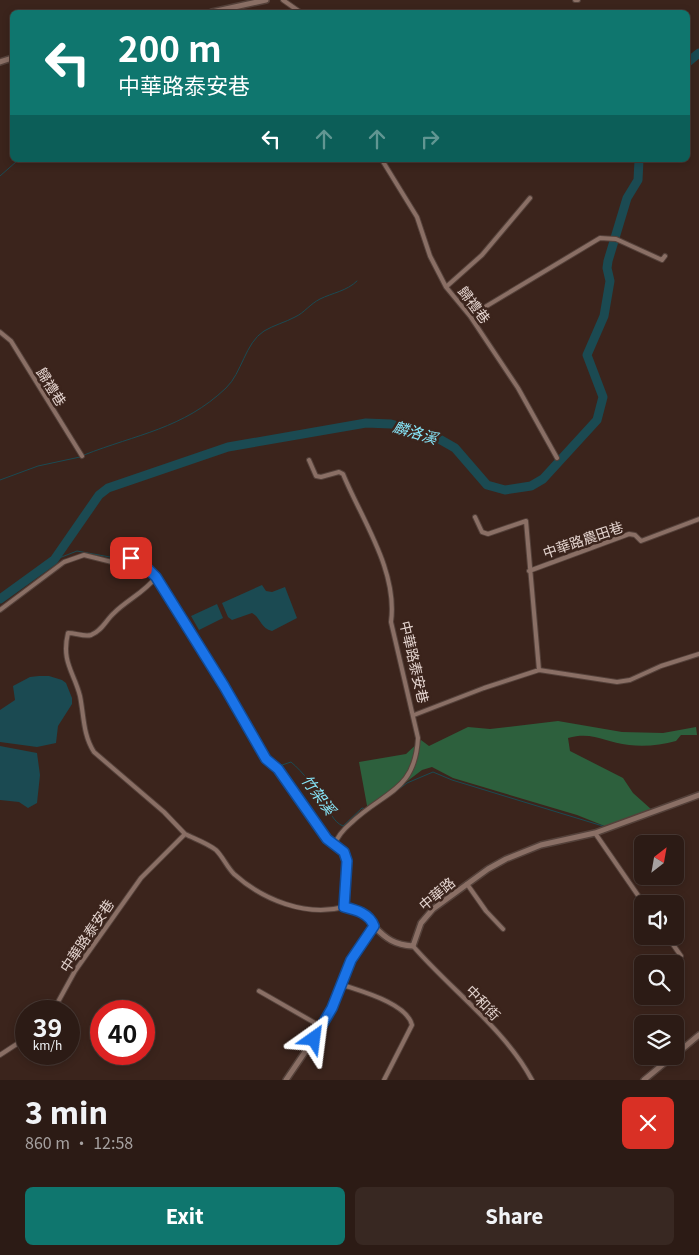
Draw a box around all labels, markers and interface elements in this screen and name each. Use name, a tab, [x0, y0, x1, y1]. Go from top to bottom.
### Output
text: 200 m	[118, 21, 222, 72]
icon: left	[35, 30, 100, 95]
text: 中華路泰安巷	[118, 68, 250, 100]
icon: left	[257, 125, 285, 153]
icon: ahead	[310, 125, 338, 153]
icon: ahead	[363, 125, 391, 153]
icon: right	[416, 125, 444, 153]
street label: 歸禮巷	[454, 282, 495, 327]
street label: 歸禮巷	[32, 363, 71, 410]
water label: 麟洛溪	[391, 415, 442, 449]
street label: 中華路農田巷	[540, 516, 626, 562]
pin	[110, 537, 152, 579]
icon: arrive	[117, 544, 145, 572]
street label: 中華路泰安巷	[396, 619, 434, 705]
water label: 竹架溪	[297, 770, 342, 820]
north arrow	[634, 835, 684, 885]
map controls	[634, 835, 684, 1065]
street label: 中華路	[414, 872, 459, 914]
street label: 中華路泰安巷	[54, 895, 118, 976]
button: sound	[634, 895, 684, 945]
button: search	[634, 955, 684, 1005]
street label: 中和街	[462, 980, 506, 1024]
speed limit sign: 40	[90, 1000, 155, 1065]
text: 39	[33, 1008, 62, 1044]
position arrow	[287, 1012, 339, 1064]
button: layers	[634, 1015, 684, 1065]
text: km/h	[33, 1036, 62, 1053]
text: 3 min	[25, 1089, 108, 1133]
button: close	[622, 1097, 674, 1149]
text: 860 m · 12:58	[25, 1130, 133, 1154]
button: Exit	[25, 1187, 345, 1245]
button: Share	[355, 1187, 674, 1245]

